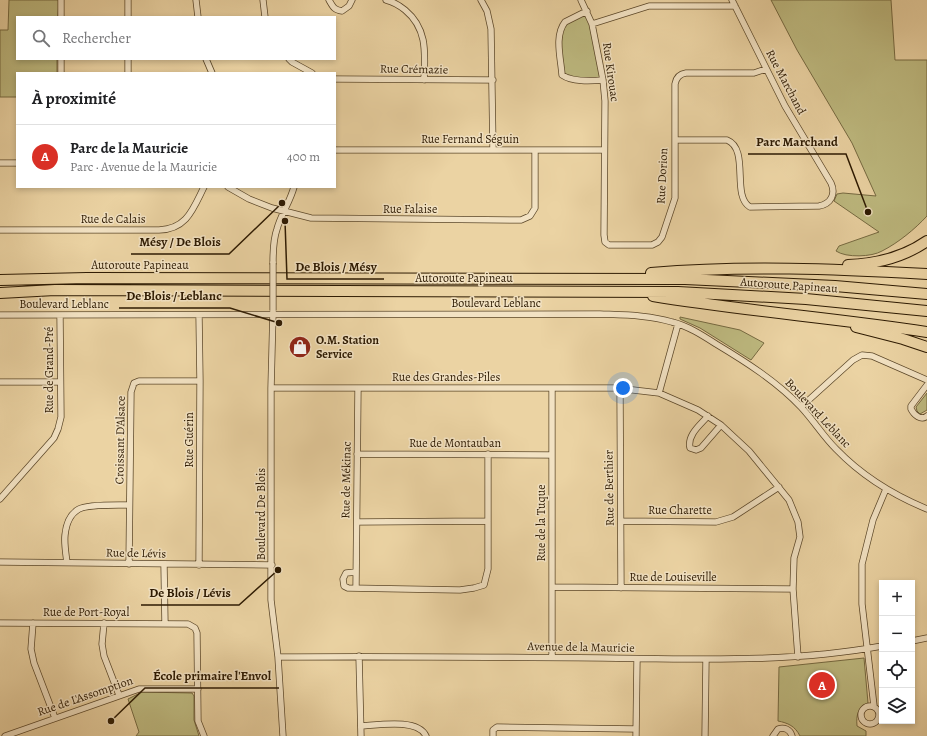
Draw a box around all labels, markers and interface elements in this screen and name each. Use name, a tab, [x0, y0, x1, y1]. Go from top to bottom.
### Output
search box	[16, 16, 336, 60]
icon: search	[30, 27, 52, 49]
text: Rechercher	[62, 28, 131, 48]
street label: Rue Kirouac	[599, 41, 623, 103]
street label: Rue Marchand	[762, 47, 810, 118]
street label: Rue Crémazie	[380, 60, 448, 78]
text: À proximité	[32, 87, 116, 110]
callout: Parc Marchand	[748, 129, 846, 154]
street label: Rue Fernand Séguin	[421, 131, 520, 147]
text: Parc Marchand	[756, 133, 838, 150]
text: Parc de la Mauricie	[70, 138, 188, 158]
street label: Rue Dorion	[653, 147, 671, 204]
text: A	[41, 148, 49, 165]
text: 400 m	[287, 148, 320, 165]
text: Parc · Avenue de la Mauricie	[70, 158, 217, 175]
street label: Rue Falaise	[383, 201, 437, 217]
street label: Rue de Calais	[80, 211, 146, 227]
callout: Mésy / De Blois	[131, 229, 229, 254]
text: Mésy / De Blois	[139, 233, 221, 250]
callout: De Blois / Mésy	[287, 254, 384, 279]
street label: Autoroute Papineau	[90, 257, 189, 273]
text: De Blois / Mésy	[295, 258, 378, 275]
street label: Autoroute Papineau	[414, 270, 513, 286]
street label: Autoroute Papineau	[739, 274, 839, 296]
callout: De Blois / Leblanc	[119, 283, 230, 308]
text: De Blois / Leblanc	[126, 287, 222, 304]
street label: Boulevard Leblanc	[451, 295, 541, 311]
street label: Boulevard Leblanc	[19, 296, 109, 312]
street label: Rue de Grand-Pré	[41, 327, 57, 413]
place label: O.M. Station Service	[316, 332, 379, 362]
shop icon: O.M. Station Service	[287, 334, 313, 360]
street label: Rue des Grandes-Piles	[392, 369, 500, 385]
street label: Boulevard Leblanc	[782, 375, 854, 451]
your location	[613, 378, 633, 398]
street label: Croissant D'Alsace	[111, 396, 129, 484]
street label: Rue Guérin	[181, 412, 197, 468]
street label: Rue de Montauban	[409, 435, 502, 451]
street label: Rue de Mékinac	[337, 441, 355, 519]
street label: Rue de Berthier	[600, 449, 618, 526]
street label: Boulevard De Blois	[253, 468, 269, 560]
street label: Rue de la Tuque	[533, 484, 549, 562]
street label: Rue Charette	[648, 502, 712, 518]
street label: Rue de Lévis	[106, 544, 167, 562]
street label: Rue de Louiseville	[629, 569, 717, 585]
callout: De Blois / Lévis	[141, 580, 239, 605]
map controls	[879, 580, 915, 724]
button: +	[879, 580, 915, 616]
text: De Blois / Lévis	[149, 584, 231, 601]
street label: Rue de Port-Royal	[43, 604, 129, 620]
button: −	[879, 616, 915, 652]
street label: Avenue de la Mauricie	[526, 638, 635, 656]
button: locate	[879, 652, 915, 688]
callout: École primaire l'Envol	[145, 663, 279, 688]
text: École primaire l'Envol	[153, 667, 272, 684]
pin: A	[809, 670, 835, 700]
street label: Rue de L'Assomption	[35, 672, 135, 720]
button: layers	[879, 688, 915, 724]

